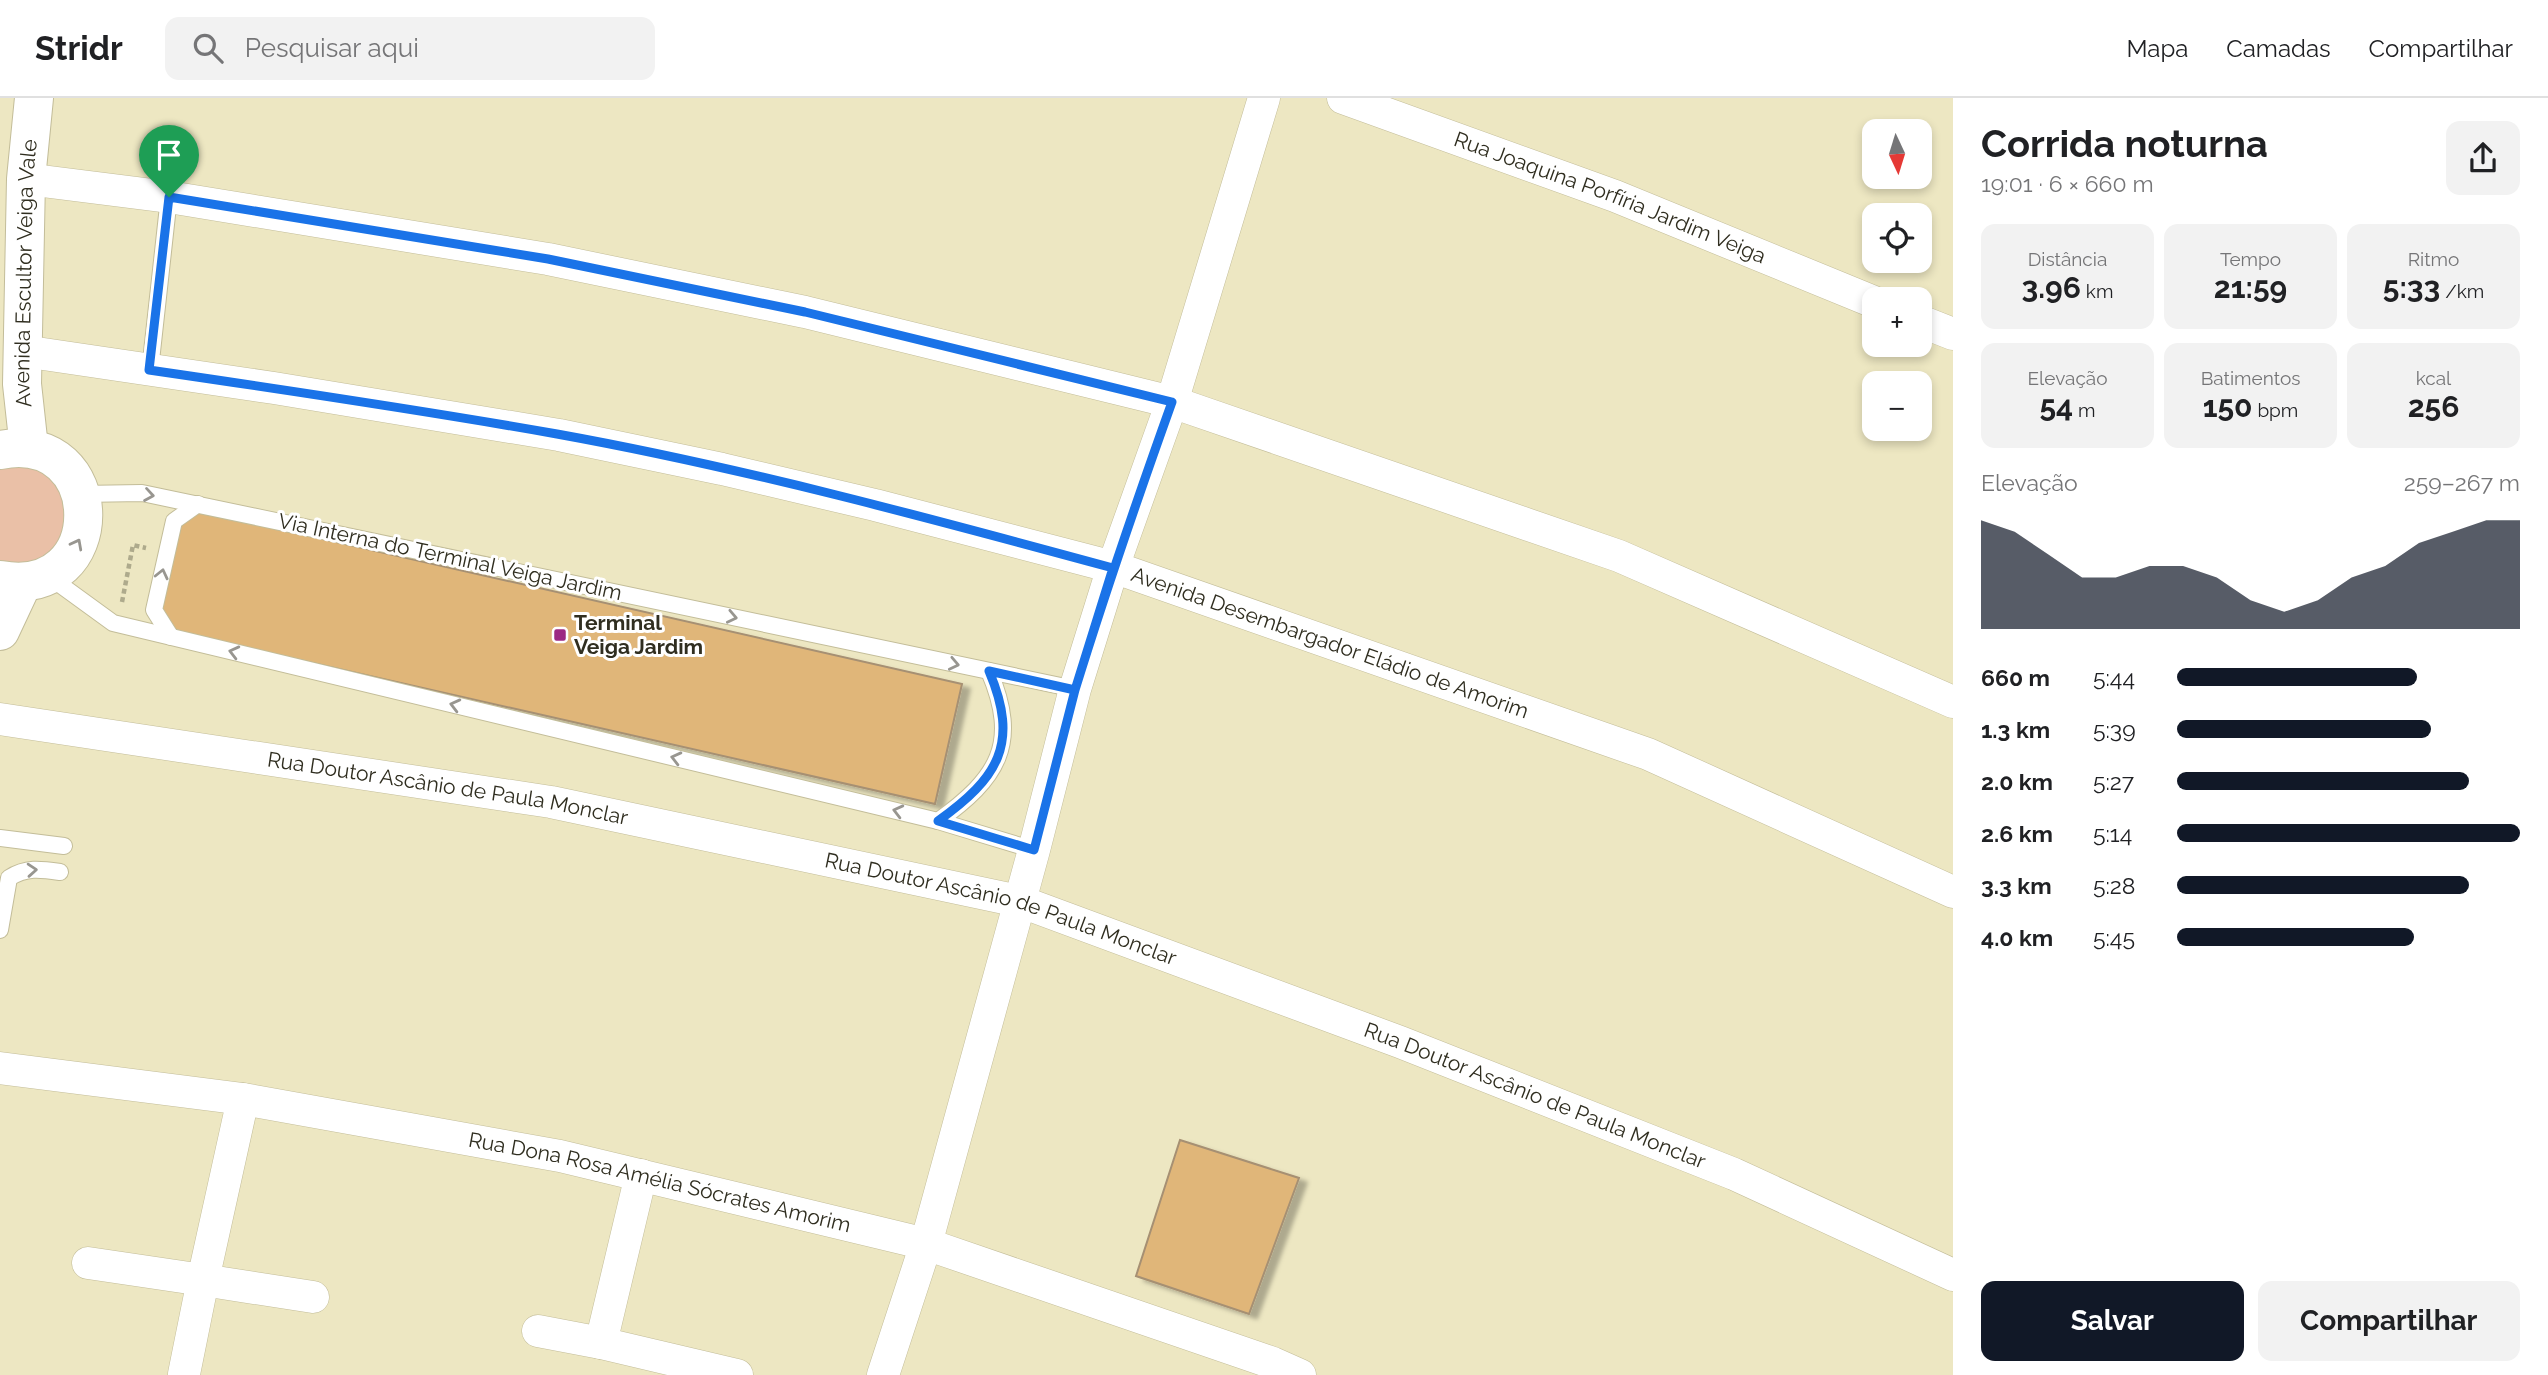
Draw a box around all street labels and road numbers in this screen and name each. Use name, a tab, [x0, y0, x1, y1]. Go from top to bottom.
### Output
street label: Rua Joaquina Porfíria Jardim Veiga	[1451, 126, 1770, 268]
street label: Avenida Escultor Veiga Vale	[9, 138, 42, 409]
street label: Via Interna do Terminal Veiga Jardim	[276, 508, 624, 605]
street label: Avenida Desembargador Eládio de Amorim	[1128, 561, 1532, 723]
street label: Rua Doutor Ascânio de Paula Monclar	[266, 746, 631, 830]
street label: Rua Doutor Ascânio de Paula Monclar	[823, 847, 1181, 970]
street label: Rua Doutor Ascânio de Paula Monclar	[1361, 1017, 1710, 1174]
street label: Rua Dona Rosa Amélia Sócrates Amorim	[467, 1127, 853, 1237]

